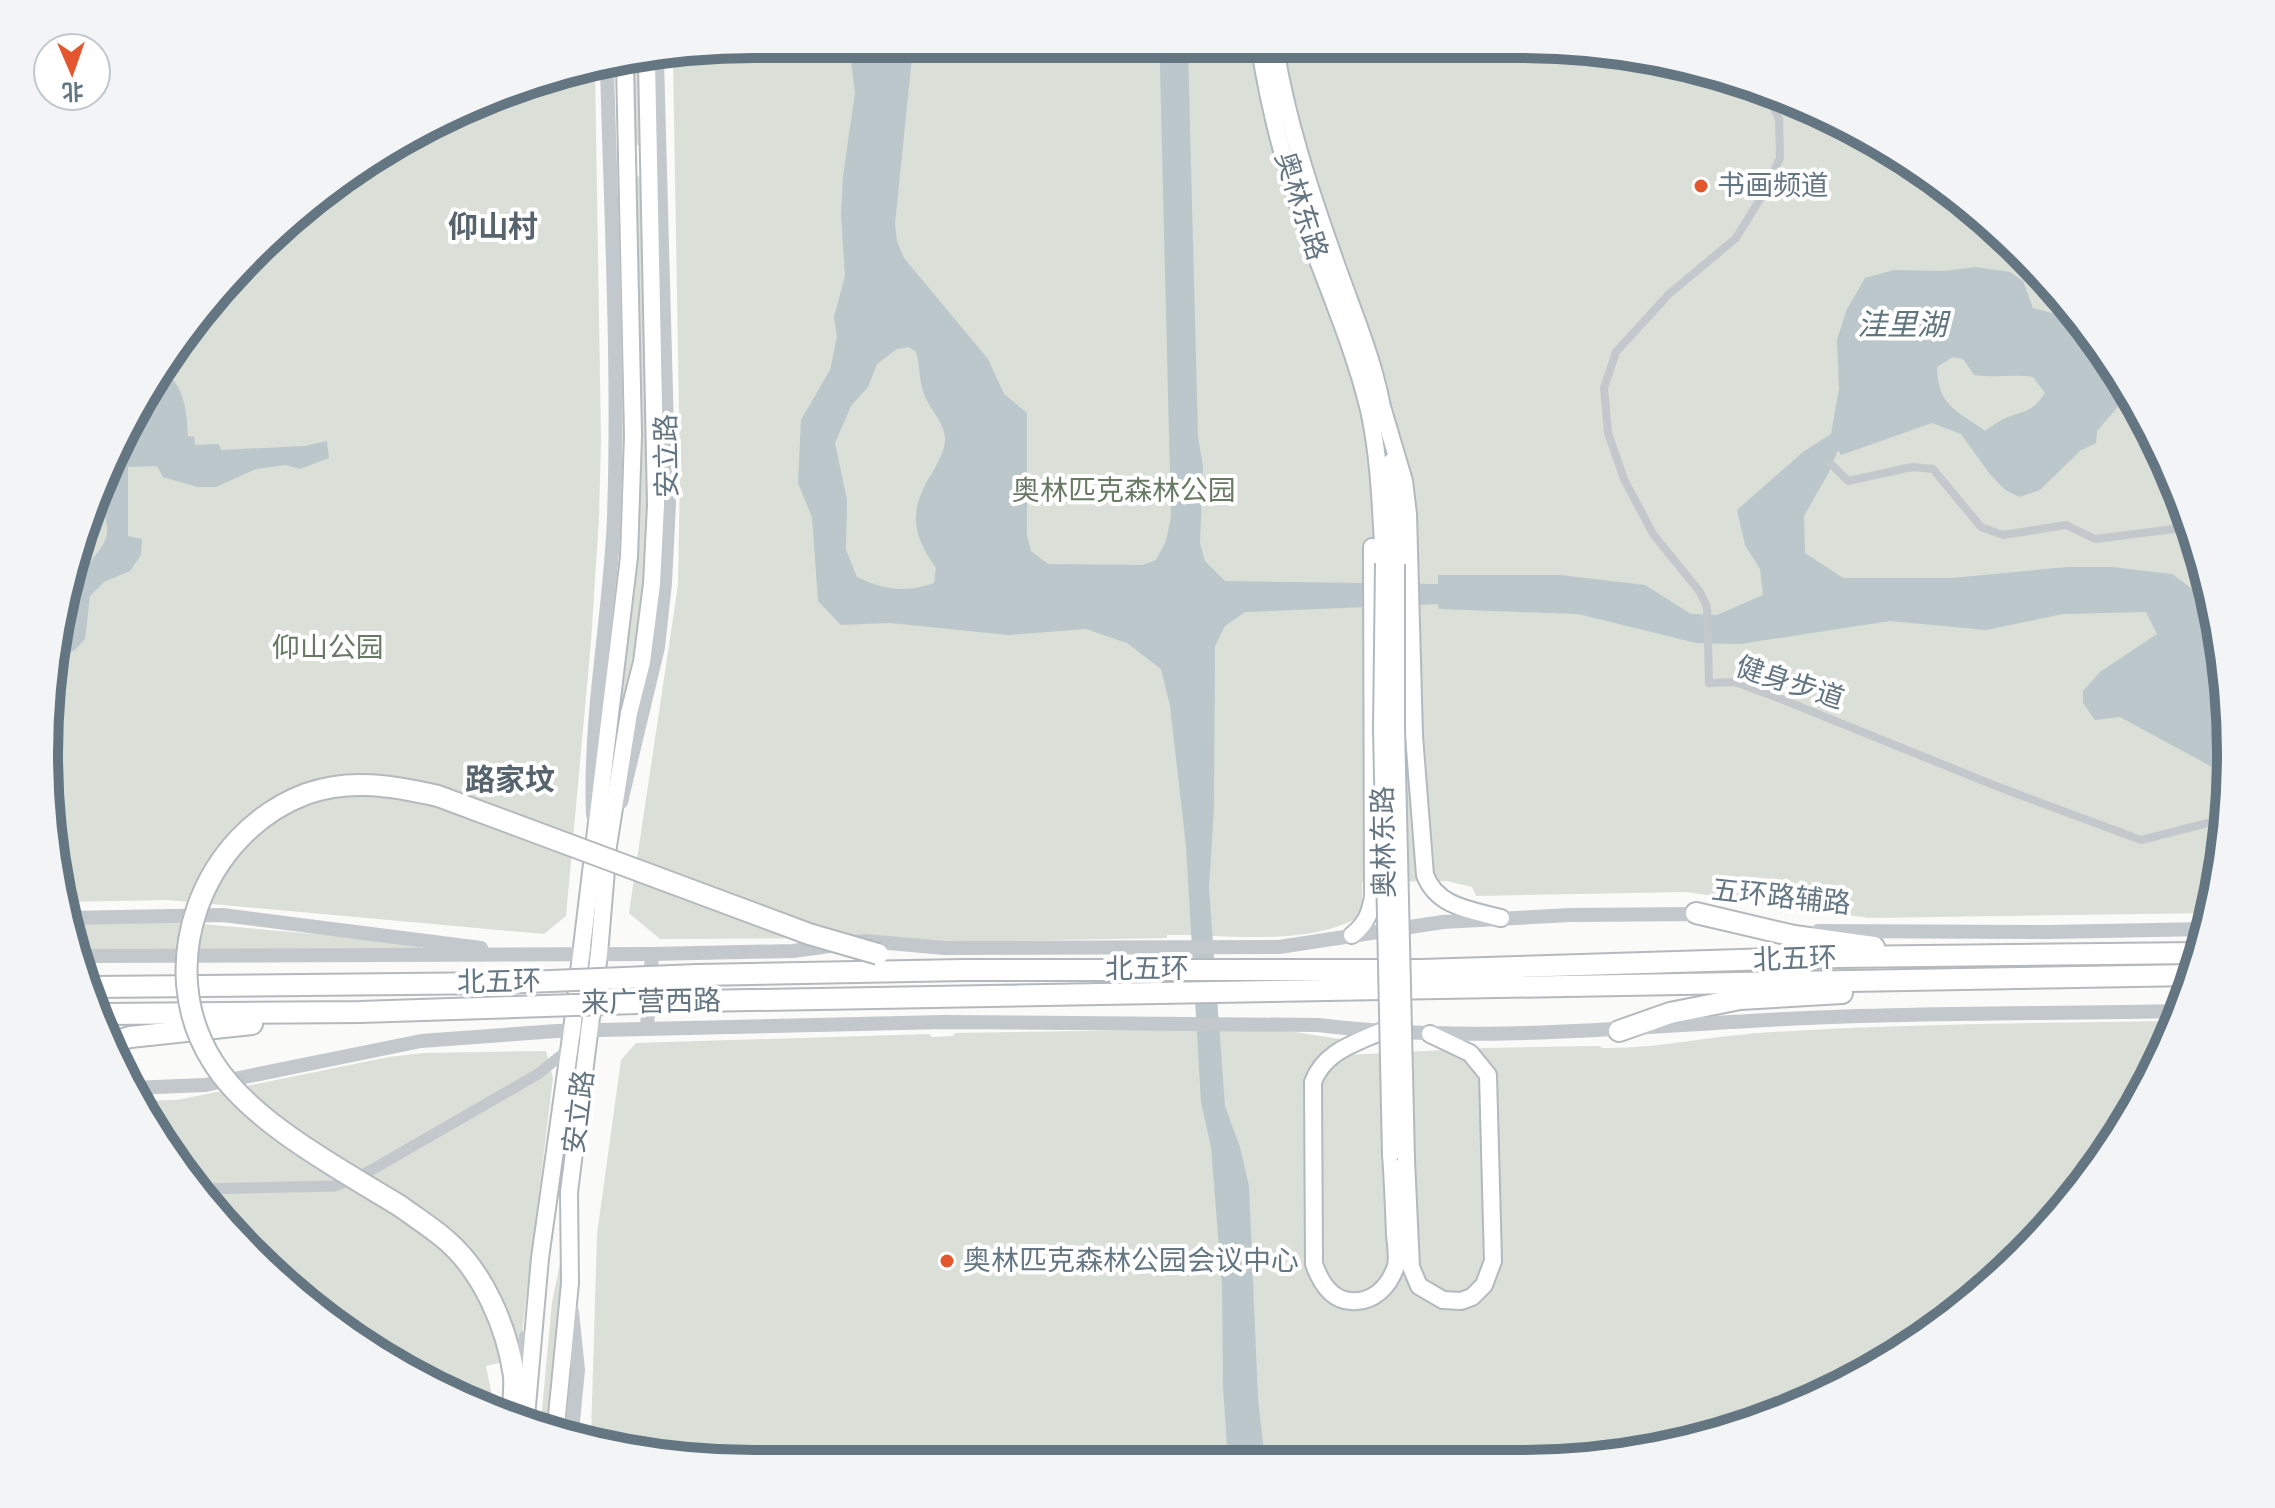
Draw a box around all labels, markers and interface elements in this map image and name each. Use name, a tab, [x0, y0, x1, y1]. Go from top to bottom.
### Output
north arrow	[32, 32, 112, 112]
text: 北	[61, 76, 84, 106]
street label: 奥林东路	[1266, 147, 1336, 265]
place label: 书画频道	[1717, 167, 1829, 205]
marker: 书画频道	[1692, 177, 1710, 195]
district label: 仰山村	[448, 207, 538, 248]
water label: 洼里湖	[1857, 305, 1951, 346]
street label: 安立路	[647, 414, 687, 498]
park label: 奥林匹克森林公园	[1012, 472, 1236, 510]
park label: 仰山公园	[272, 629, 384, 667]
street label: 健身步道	[1731, 648, 1849, 718]
district label: 路家坟	[465, 760, 555, 801]
street label: 奥林东路	[1364, 786, 1404, 898]
street label: 五环路辅路	[1709, 871, 1853, 923]
street label: 北五环	[1752, 939, 1838, 979]
street label: 北五环	[1105, 950, 1189, 988]
street label: 北五环	[457, 962, 541, 1002]
street label: 来广营西路	[581, 982, 721, 1022]
street label: 安立路	[555, 1068, 603, 1156]
place label: 奥林匹克森林公园会议中心	[963, 1242, 1299, 1280]
marker: 奥林匹克森林公园会议中心	[938, 1252, 956, 1270]

